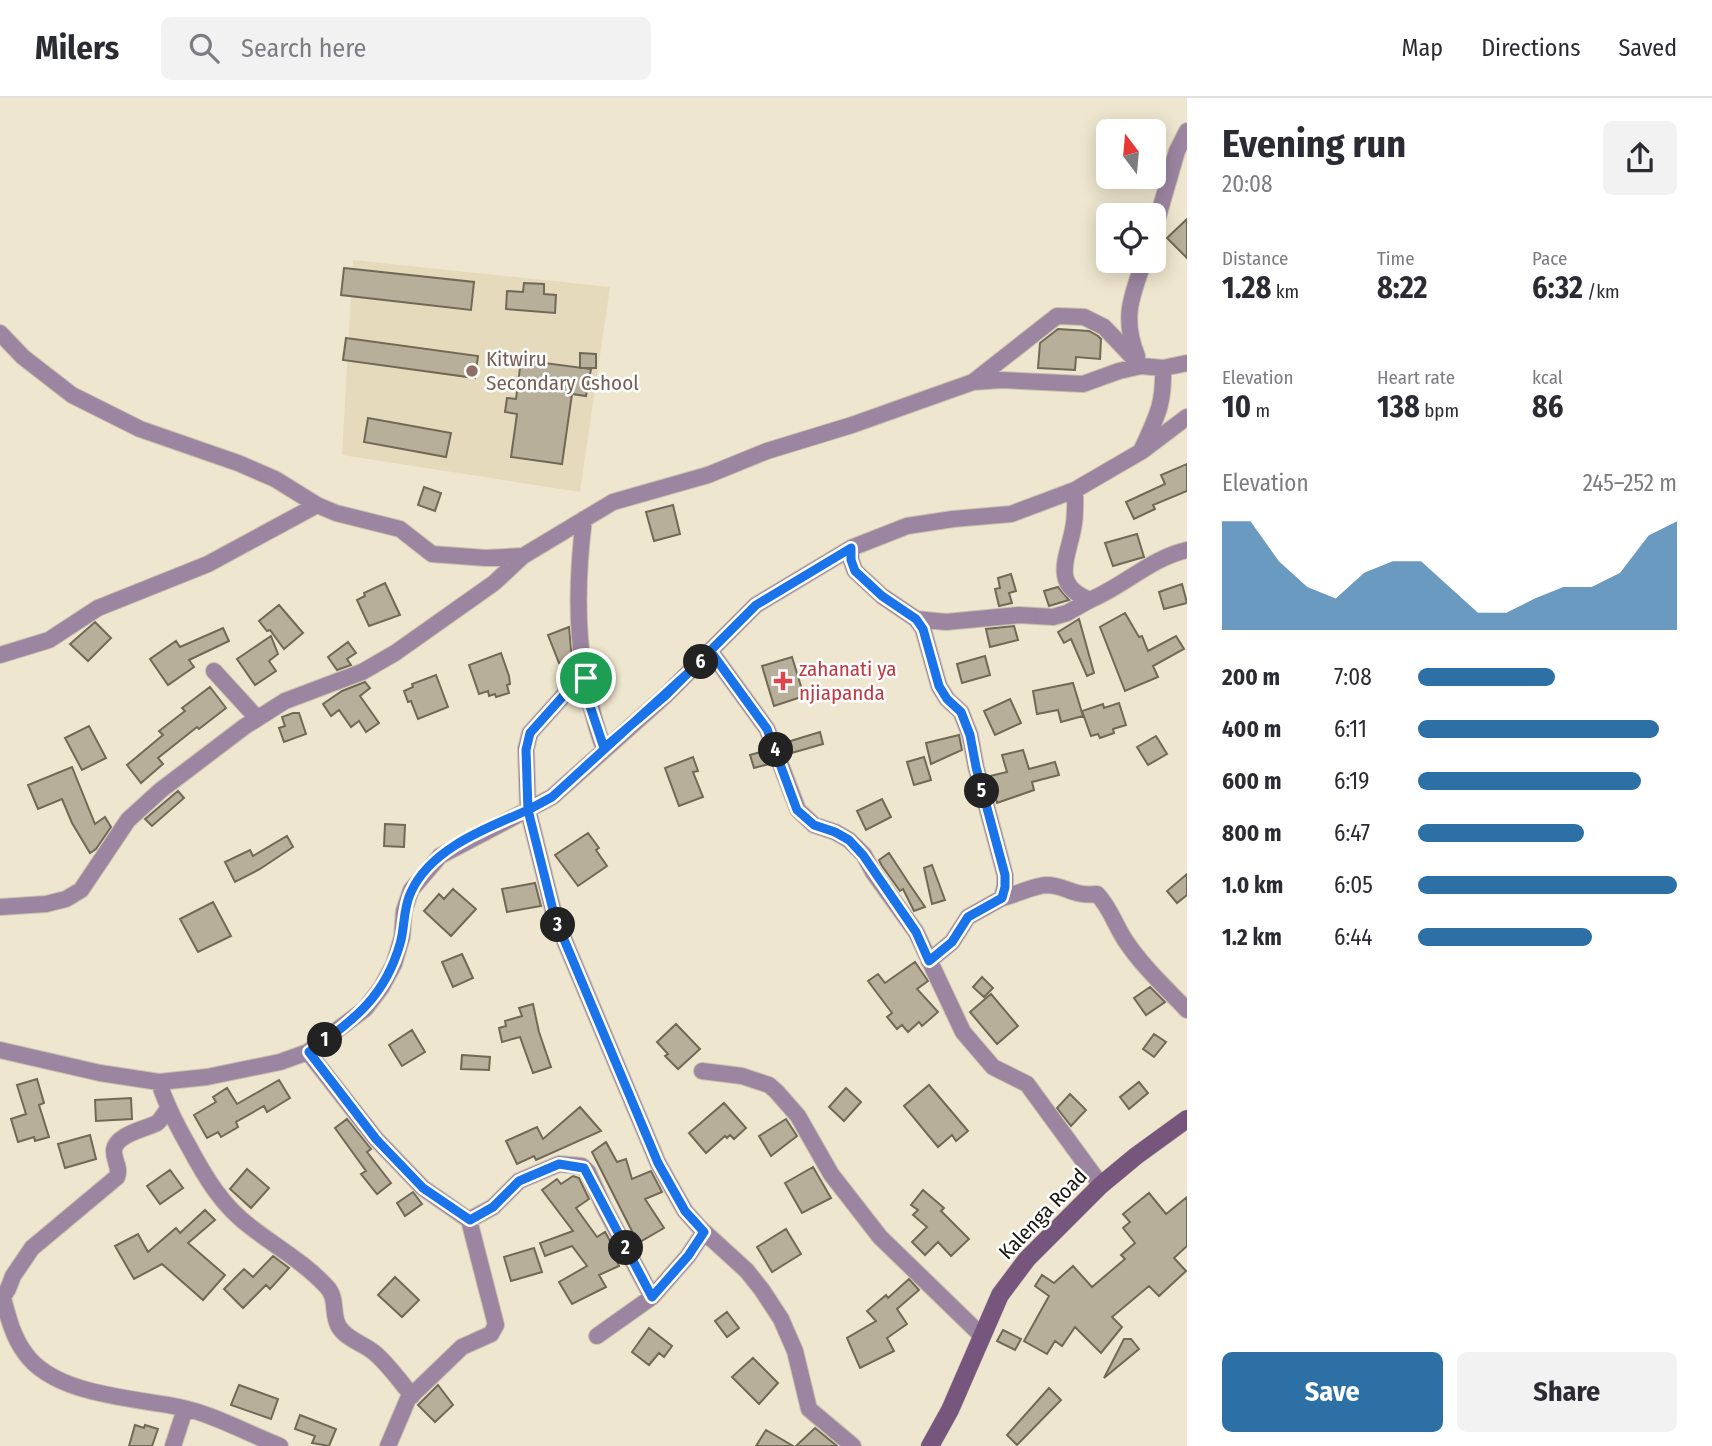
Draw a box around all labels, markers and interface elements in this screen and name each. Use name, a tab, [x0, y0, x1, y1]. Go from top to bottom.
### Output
search box	[161, 17, 651, 80]
text: Milers	[35, 28, 119, 68]
icon: search	[185, 29, 223, 67]
text: Search here	[241, 33, 366, 64]
text: Map	[1402, 34, 1443, 62]
text: Directions	[1481, 34, 1580, 62]
text: Saved	[1618, 34, 1677, 62]
north arrow	[1096, 119, 1166, 189]
map controls	[1096, 119, 1166, 273]
text: Evening run	[1222, 121, 1406, 167]
button: share	[1603, 121, 1677, 195]
text: 20:08	[1222, 170, 1273, 198]
button: locate	[1096, 203, 1166, 273]
text: Distance	[1222, 247, 1289, 270]
text: Time	[1377, 247, 1415, 270]
text: Pace	[1532, 247, 1567, 270]
text: 1.28	[1222, 270, 1271, 306]
text: 8:22	[1377, 270, 1428, 306]
text: 6:32	[1532, 270, 1583, 306]
text: km	[1271, 280, 1299, 303]
text: /km	[1583, 280, 1620, 303]
place label: Kitwiru Secondary Cshool	[486, 346, 639, 396]
marker: Kitwiru Secondary Cshool	[464, 363, 480, 379]
text: Elevation	[1222, 366, 1294, 389]
text: Heart rate	[1377, 366, 1455, 389]
text: kcal	[1532, 366, 1563, 389]
text: 10	[1222, 389, 1251, 425]
text: 138	[1377, 389, 1420, 425]
text: 86	[1532, 389, 1564, 425]
text: m	[1251, 399, 1270, 422]
text: bpm	[1420, 399, 1459, 422]
text: Elevation	[1222, 469, 1309, 497]
text: 245–252 m	[1583, 469, 1677, 497]
pin: 6	[684, 644, 718, 680]
pin	[556, 648, 616, 708]
text: 6	[696, 650, 705, 673]
place label: zahanati ya njiapanda	[799, 656, 897, 706]
icon: arrive	[567, 659, 605, 697]
text: 200 m	[1222, 663, 1280, 691]
text: 7:08	[1334, 663, 1372, 691]
marker: zahanati ya njiapanda	[773, 671, 793, 691]
text: 400 m	[1222, 715, 1281, 743]
text: 6:11	[1334, 715, 1367, 743]
pin: 4	[758, 732, 794, 768]
text: 4	[771, 738, 780, 761]
text: 600 m	[1222, 767, 1281, 795]
text: 6:19	[1334, 767, 1370, 795]
pin: 5	[964, 774, 1000, 808]
text: 5	[977, 779, 986, 802]
text: 800 m	[1222, 819, 1282, 847]
text: 6:47	[1334, 819, 1370, 847]
text: 1.0 km	[1222, 871, 1283, 899]
text: 6:05	[1334, 871, 1373, 899]
pin: 3	[540, 908, 576, 942]
text: 3	[553, 913, 562, 936]
text: 1.2 km	[1222, 923, 1282, 951]
text: 6:44	[1334, 923, 1372, 951]
pin: 1	[308, 1023, 342, 1058]
text: 1	[320, 1028, 329, 1051]
street label: Kalenga Road	[993, 1163, 1093, 1265]
pin: 2	[608, 1230, 644, 1266]
text: 2	[621, 1236, 630, 1259]
button: Save	[1222, 1352, 1443, 1432]
button: Share	[1457, 1352, 1677, 1432]

